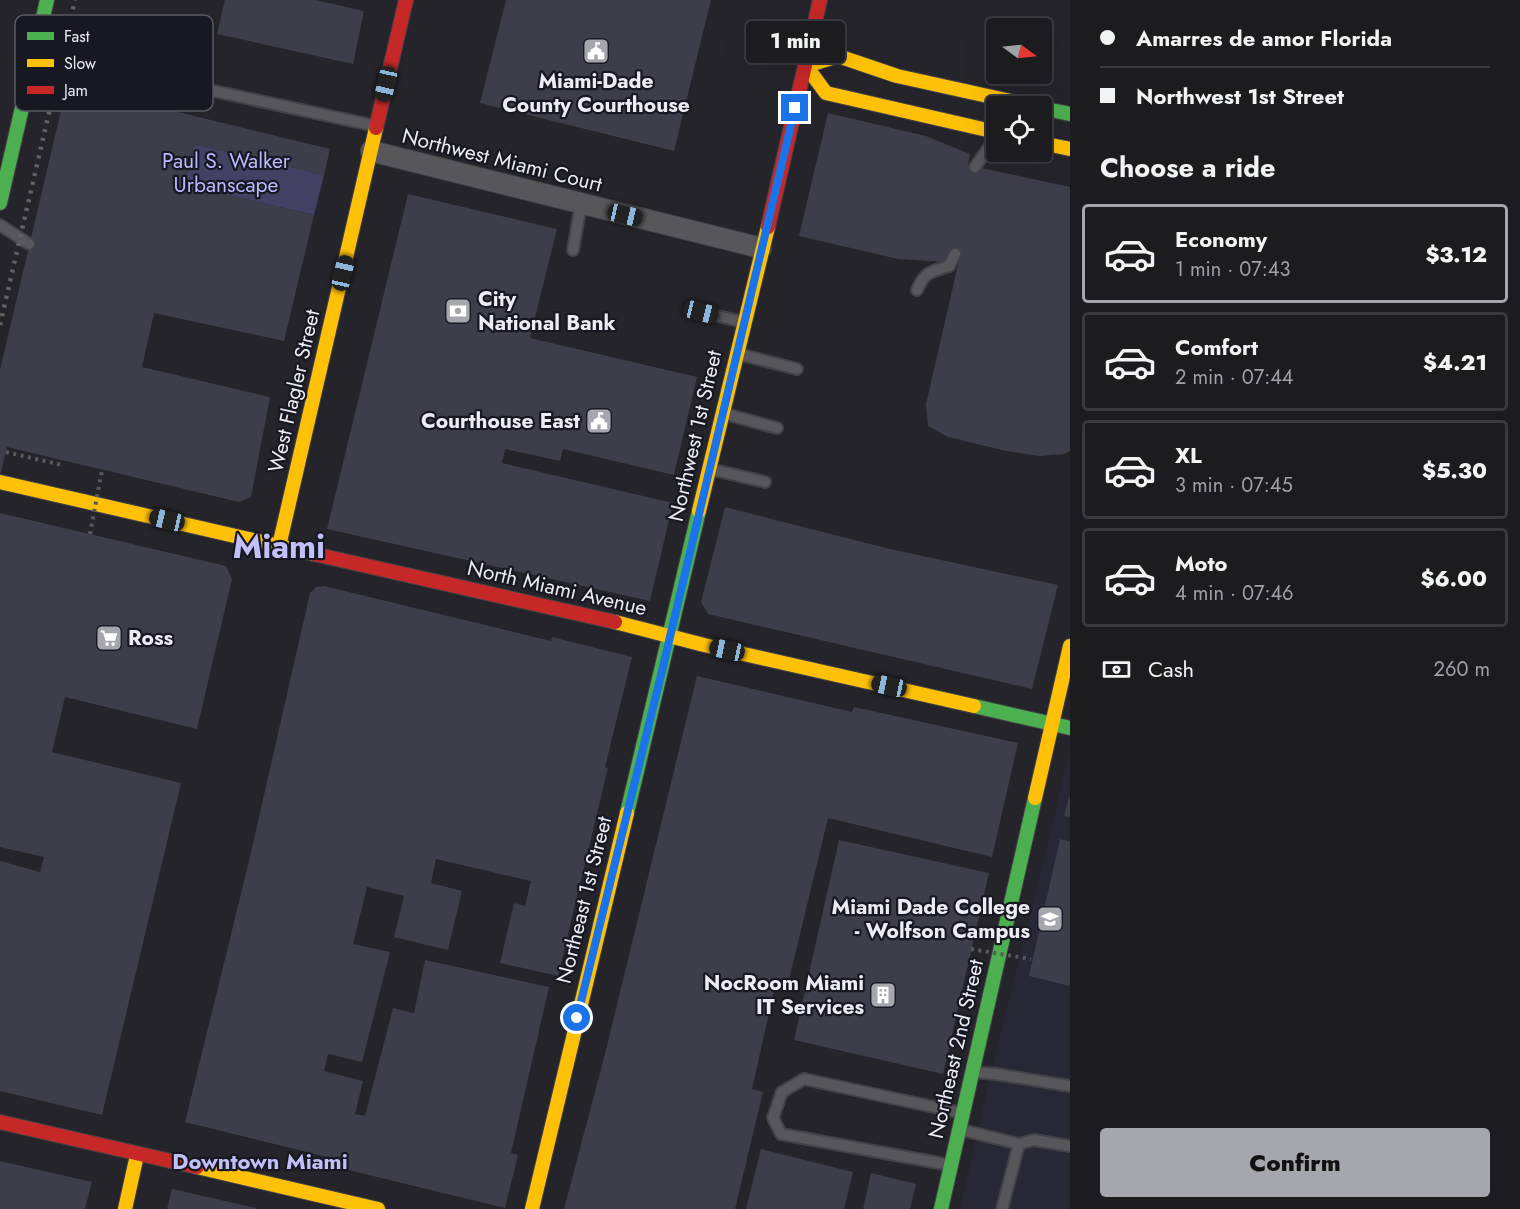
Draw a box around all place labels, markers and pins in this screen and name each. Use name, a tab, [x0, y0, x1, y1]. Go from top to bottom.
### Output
public building icon: Miami-Dade County Courthouse	[581, 36, 611, 66]
place label: Miami-Dade County Courthouse	[502, 66, 690, 120]
place label: City National Bank	[478, 284, 616, 338]
bank icon: City National Bank	[443, 296, 473, 326]
place label: Courthouse East	[421, 406, 580, 436]
public building icon: Courthouse East	[584, 406, 614, 436]
supermarket icon: Ross	[94, 623, 124, 653]
place label: Ross	[128, 623, 174, 653]
place label: Miami Dade College - Wolfson Campus	[832, 892, 1030, 946]
school or university icon: Miami Dade College - Wolfson Campus	[1035, 904, 1065, 934]
place label: NocRoom Miami IT Services	[704, 968, 864, 1022]
building icon: NocRoom Miami IT Services	[868, 980, 898, 1010]

